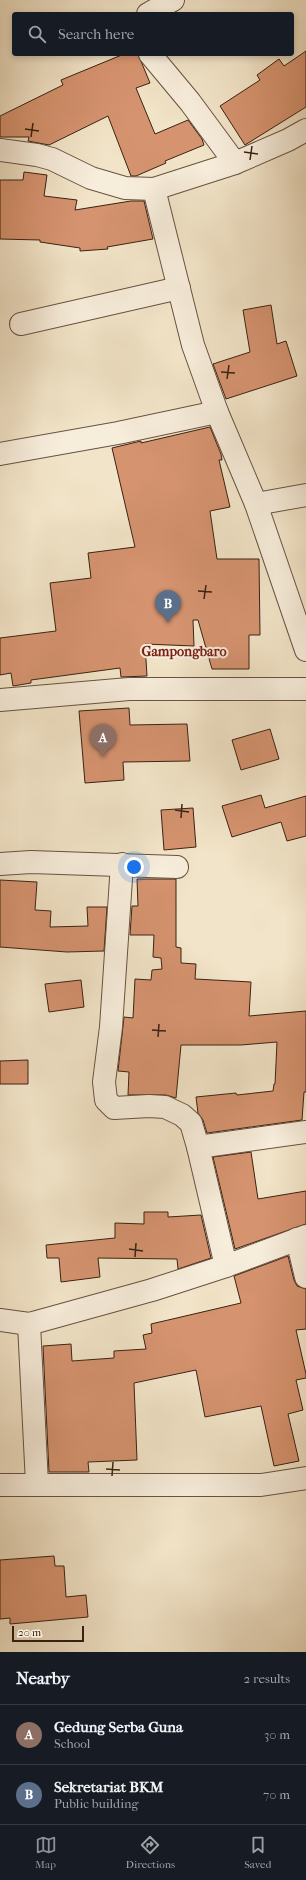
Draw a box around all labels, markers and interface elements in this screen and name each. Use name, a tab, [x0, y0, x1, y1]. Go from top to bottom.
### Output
search box	[12, 12, 294, 56]
icon: search	[26, 23, 48, 45]
text: Search here	[58, 25, 134, 43]
pin: B	[155, 590, 181, 623]
district label: Gampongbaro	[141, 643, 227, 660]
pin: A	[90, 724, 116, 757]
your location	[124, 857, 144, 877]
scale bar	[12, 1624, 84, 1643]
text: 20 m	[18, 1626, 41, 1639]
text: Nearby	[16, 1668, 70, 1688]
text: 2 results	[244, 1671, 290, 1686]
text: Gedung Serba Guna	[54, 1718, 183, 1736]
text: A	[25, 1727, 33, 1742]
text: 30 m	[264, 1727, 290, 1742]
text: School	[54, 1736, 90, 1751]
text: Sekretariat BKM	[54, 1778, 164, 1796]
text: B	[25, 1787, 33, 1802]
text: 70 m	[263, 1787, 290, 1802]
text: Public building	[54, 1796, 139, 1811]
tab: Map	[35, 1834, 57, 1871]
tab: Directions	[126, 1834, 175, 1871]
tab: Saved	[244, 1834, 271, 1871]

